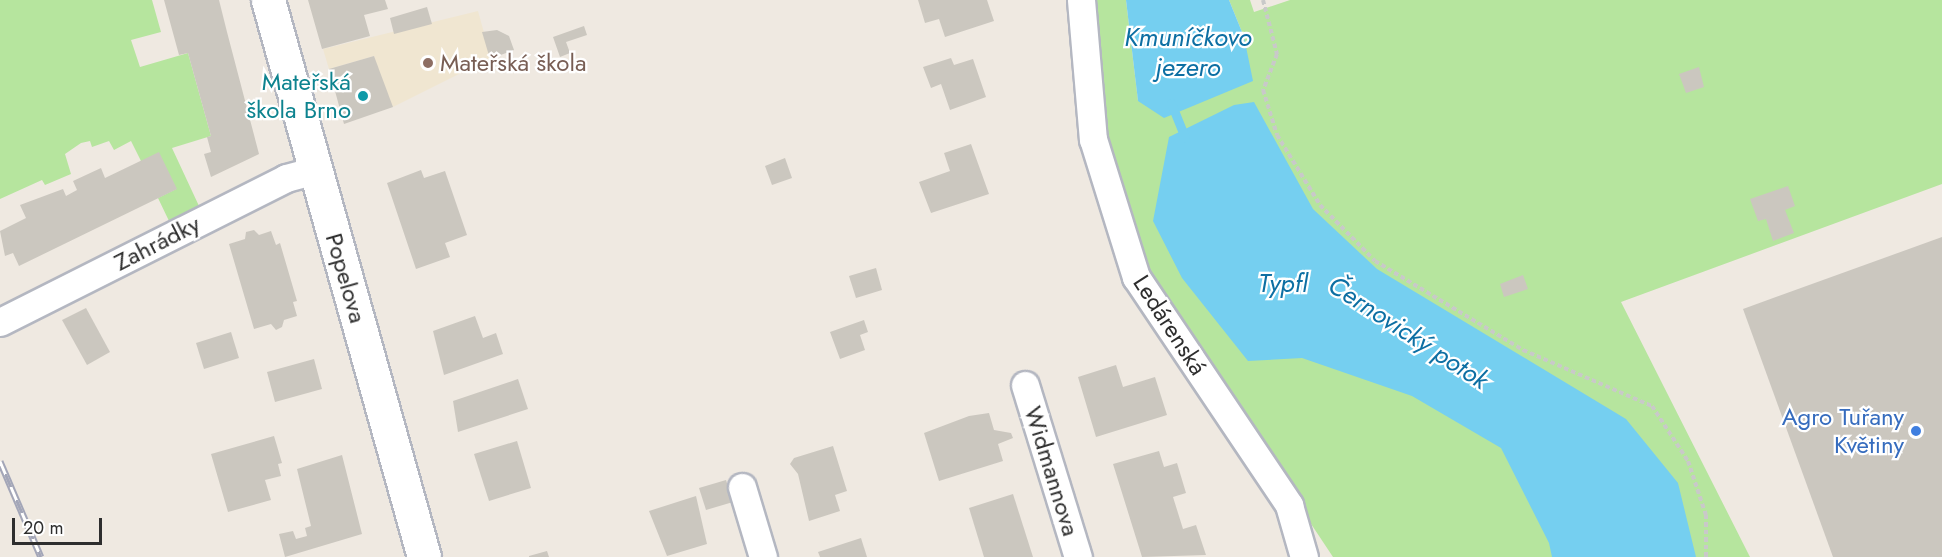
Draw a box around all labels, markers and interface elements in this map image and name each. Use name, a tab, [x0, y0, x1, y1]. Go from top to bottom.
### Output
water label: Kmuníčkovo jezero	[1124, 22, 1252, 83]
place label: Mateřská škola	[440, 49, 586, 77]
marker: Mateřská škola	[421, 56, 435, 70]
place label: Mateřská škola Brno	[246, 68, 351, 124]
marker: Mateřská škola Brno	[356, 89, 370, 103]
street label: Zahrádky	[109, 209, 205, 277]
street label: Popelova	[319, 230, 373, 326]
water label: Typfl	[1258, 268, 1308, 300]
street label: Ledárenská	[1127, 270, 1213, 380]
water label: Černovický potok	[1322, 270, 1494, 396]
street label: Widmannova	[1019, 403, 1085, 539]
place label: Agro Tuřany Květiny	[1782, 403, 1904, 459]
marker: Agro Tuřany Květiny	[1909, 424, 1923, 438]
scale bar	[15, 506, 105, 544]
text: 20 m	[23, 515, 63, 541]

